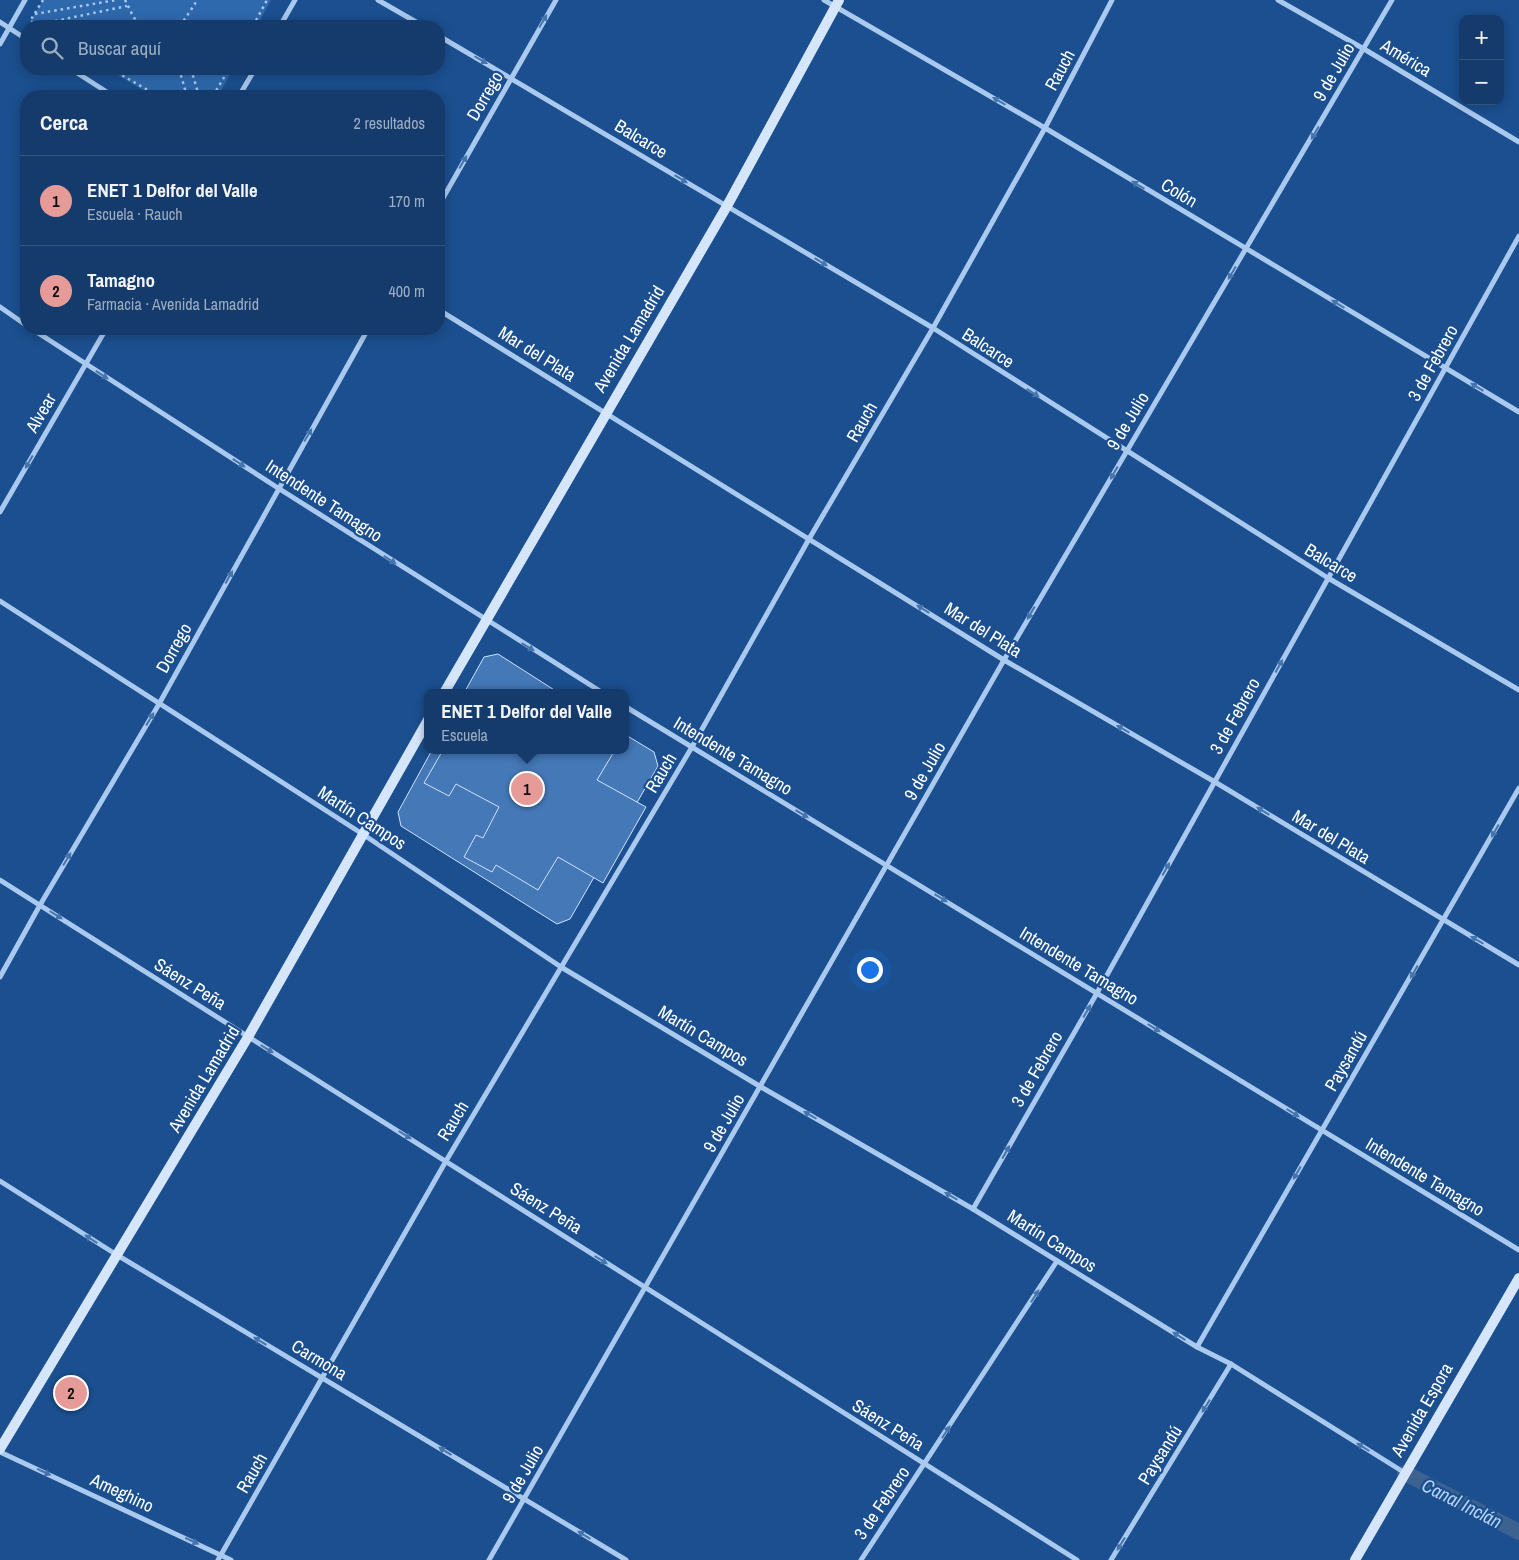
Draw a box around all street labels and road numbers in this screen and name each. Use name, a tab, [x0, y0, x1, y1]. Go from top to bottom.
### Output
street label: América	[1375, 32, 1436, 82]
street label: 9 de Julio	[1307, 38, 1360, 106]
street label: Rauch	[1039, 45, 1081, 94]
street label: Dorrego	[460, 66, 509, 125]
street label: Balcarce	[610, 113, 672, 164]
street label: Colón	[1156, 172, 1202, 213]
street label: Avenida Lamadrid	[586, 281, 670, 398]
street label: Mar del Plata	[494, 320, 581, 387]
street label: 3 de Febrero	[1401, 320, 1464, 405]
street label: Balcarce	[957, 321, 1019, 374]
street label: 9 de Julio	[1100, 387, 1155, 455]
street label: Alvear	[19, 388, 62, 438]
street label: Rauch	[840, 397, 883, 446]
street label: Intendente Tamagno	[261, 453, 388, 548]
street label: Balcarce	[1300, 537, 1362, 588]
street label: Mar del Plata	[940, 596, 1027, 663]
street label: Dorrego	[150, 618, 197, 677]
street label: 3 de Febrero	[1203, 673, 1266, 758]
street label: Intendente Tamagno	[669, 710, 797, 801]
street label: 9 de Julio	[898, 737, 951, 805]
street label: Rauch	[639, 748, 682, 797]
street label: Martín Campos	[313, 780, 411, 856]
street label: Mar del Plata	[1288, 803, 1375, 870]
street label: Intendente Tamagno	[1015, 920, 1143, 1011]
street label: Sáenz Peña	[150, 952, 231, 1015]
street label: Martín Campos	[654, 999, 753, 1072]
street label: Avenida Lamadrid	[161, 1021, 245, 1138]
street label: 3 de Febrero	[1005, 1026, 1068, 1111]
street label: Paysandú	[1318, 1026, 1373, 1095]
street label: 9 de Julio	[697, 1089, 750, 1157]
street label: Rauch	[431, 1096, 474, 1145]
street label: Intendente Tamagno	[1361, 1131, 1489, 1222]
street label: Sáenz Peña	[506, 1176, 587, 1239]
street label: Martín Campos	[1003, 1203, 1102, 1278]
street label: Carmona	[287, 1333, 352, 1386]
street label: Avenida Espora	[1384, 1358, 1459, 1462]
street label: Sáenz Peña	[848, 1393, 929, 1456]
street label: Paysandú	[1132, 1420, 1188, 1489]
street label: 9 de Julio	[496, 1440, 549, 1508]
street label: Rauch	[230, 1448, 273, 1497]
street label: 3 de Febrero	[848, 1461, 915, 1544]
street label: Ameghino	[86, 1467, 158, 1518]

